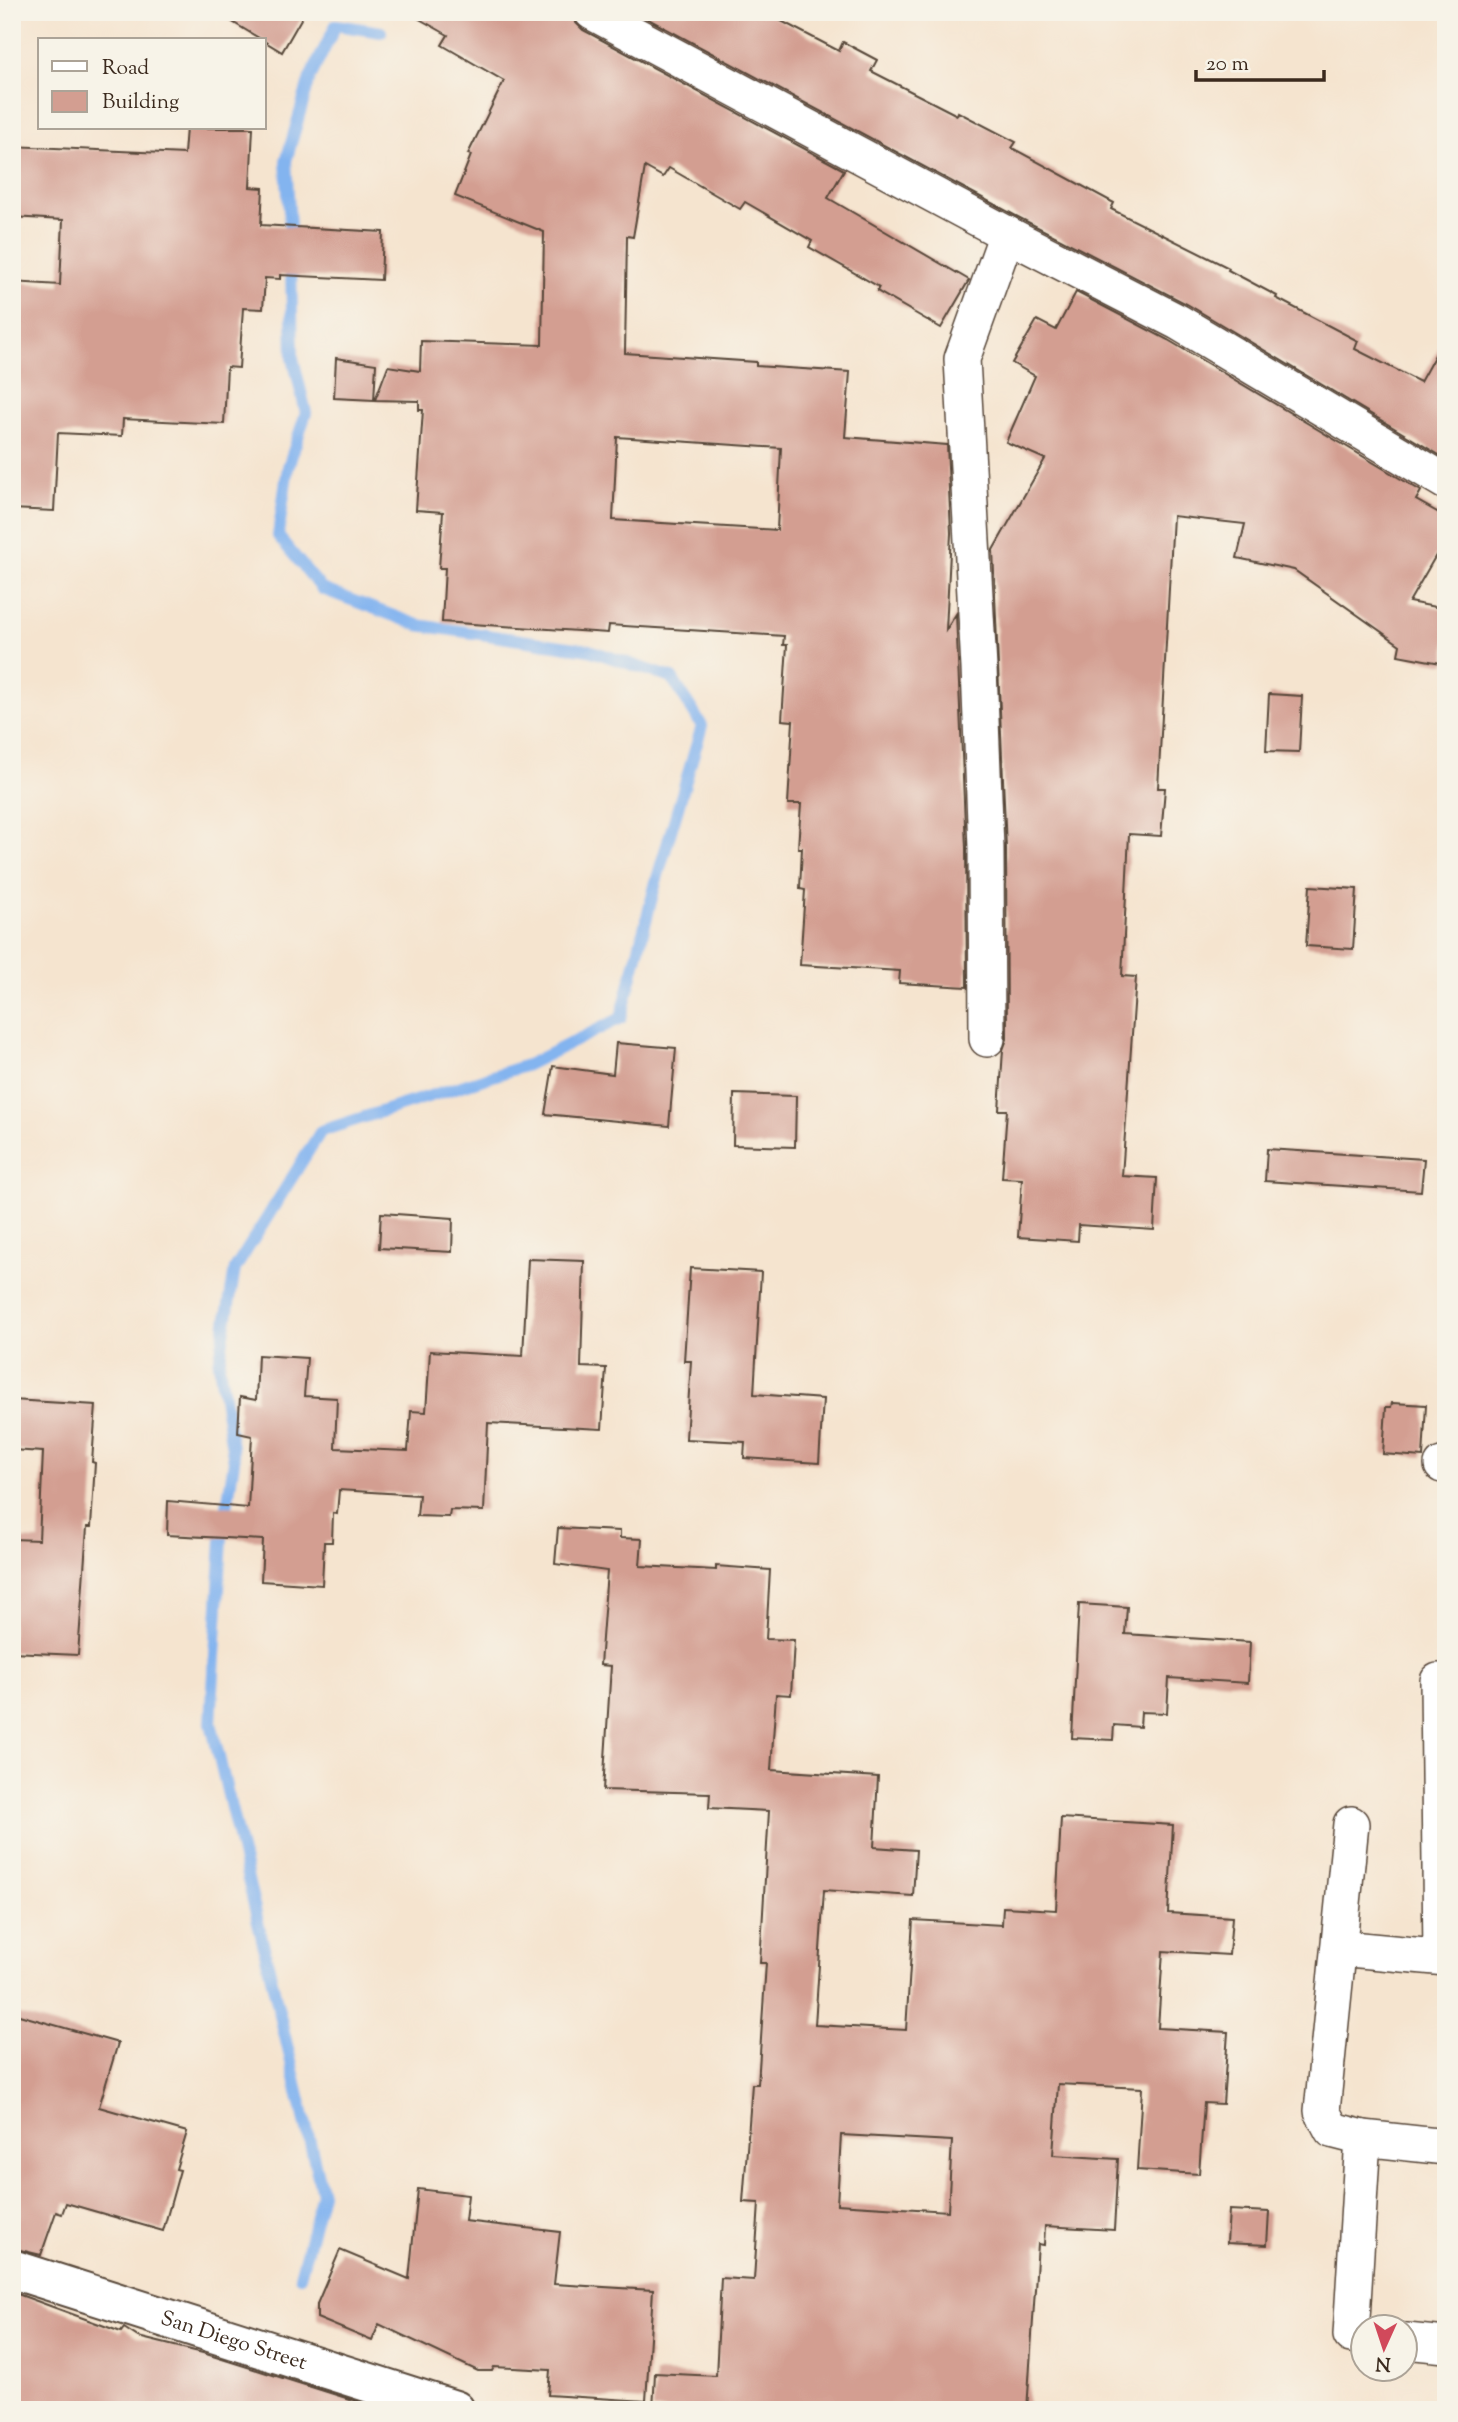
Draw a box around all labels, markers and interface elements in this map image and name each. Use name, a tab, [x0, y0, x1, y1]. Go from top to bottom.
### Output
legend	[38, 38, 266, 130]
scale bar	[1196, 38, 1323, 82]
text: 20 m	[1206, 50, 1249, 80]
text: Road	[102, 54, 149, 84]
text: Building	[102, 88, 179, 118]
street label: San Diego Street	[157, 2304, 310, 2379]
north arrow	[1350, 2314, 1420, 2384]
text: N	[1375, 2349, 1392, 2376]

